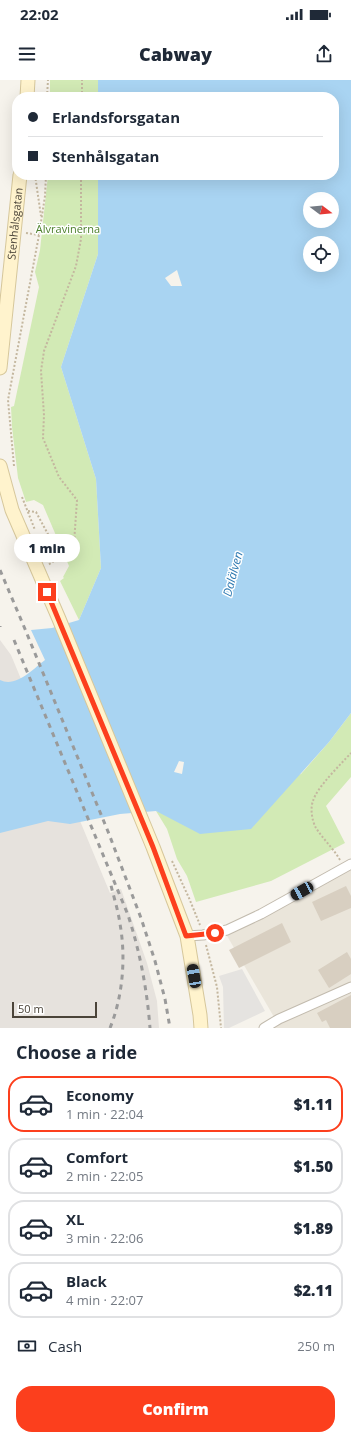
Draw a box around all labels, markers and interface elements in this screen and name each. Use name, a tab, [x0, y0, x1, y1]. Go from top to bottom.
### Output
text: 22:02	[20, 4, 59, 24]
text: Cabway	[139, 42, 212, 66]
icon: menu	[16, 43, 38, 65]
icon: share	[313, 43, 335, 65]
text: Erlandsforsgatan	[52, 107, 180, 127]
text: Stenhålsgatan	[52, 146, 159, 166]
street label: Stenhålsgatan	[3, 187, 26, 261]
north arrow	[303, 192, 339, 228]
map controls	[303, 192, 339, 272]
park label: Älvravinerna	[36, 221, 100, 236]
button: locate	[303, 236, 339, 272]
callout: 1 min	[14, 534, 80, 562]
text: 1 min	[29, 539, 65, 557]
water label: Dalälven	[218, 549, 247, 598]
route end	[38, 583, 56, 601]
car	[289, 880, 315, 902]
route start	[206, 924, 224, 942]
car	[186, 963, 202, 989]
scale bar	[12, 1000, 97, 1019]
text: 50 m	[18, 1001, 44, 1016]
text: Choose a ride	[16, 1040, 137, 1064]
text: Economy	[66, 1085, 134, 1105]
icon: car	[18, 1086, 54, 1122]
text: $1.11	[294, 1094, 333, 1114]
text: 1 min · 22:04	[66, 1105, 143, 1123]
text: Comfort	[66, 1147, 128, 1167]
icon: car	[18, 1148, 54, 1184]
text: $1.50	[294, 1156, 333, 1176]
text: 2 min · 22:05	[66, 1167, 143, 1185]
text: XL	[66, 1209, 84, 1229]
icon: car	[18, 1210, 54, 1246]
text: $1.89	[294, 1218, 333, 1238]
text: 3 min · 22:06	[66, 1229, 143, 1247]
text: Black	[66, 1271, 107, 1291]
icon: car	[18, 1272, 54, 1308]
text: $2.11	[294, 1280, 333, 1300]
text: 4 min · 22:07	[66, 1291, 143, 1309]
icon: cash	[16, 1335, 38, 1357]
text: Cash	[48, 1336, 82, 1356]
text: 250 m	[297, 1337, 335, 1355]
button: Confirm	[16, 1386, 335, 1432]

